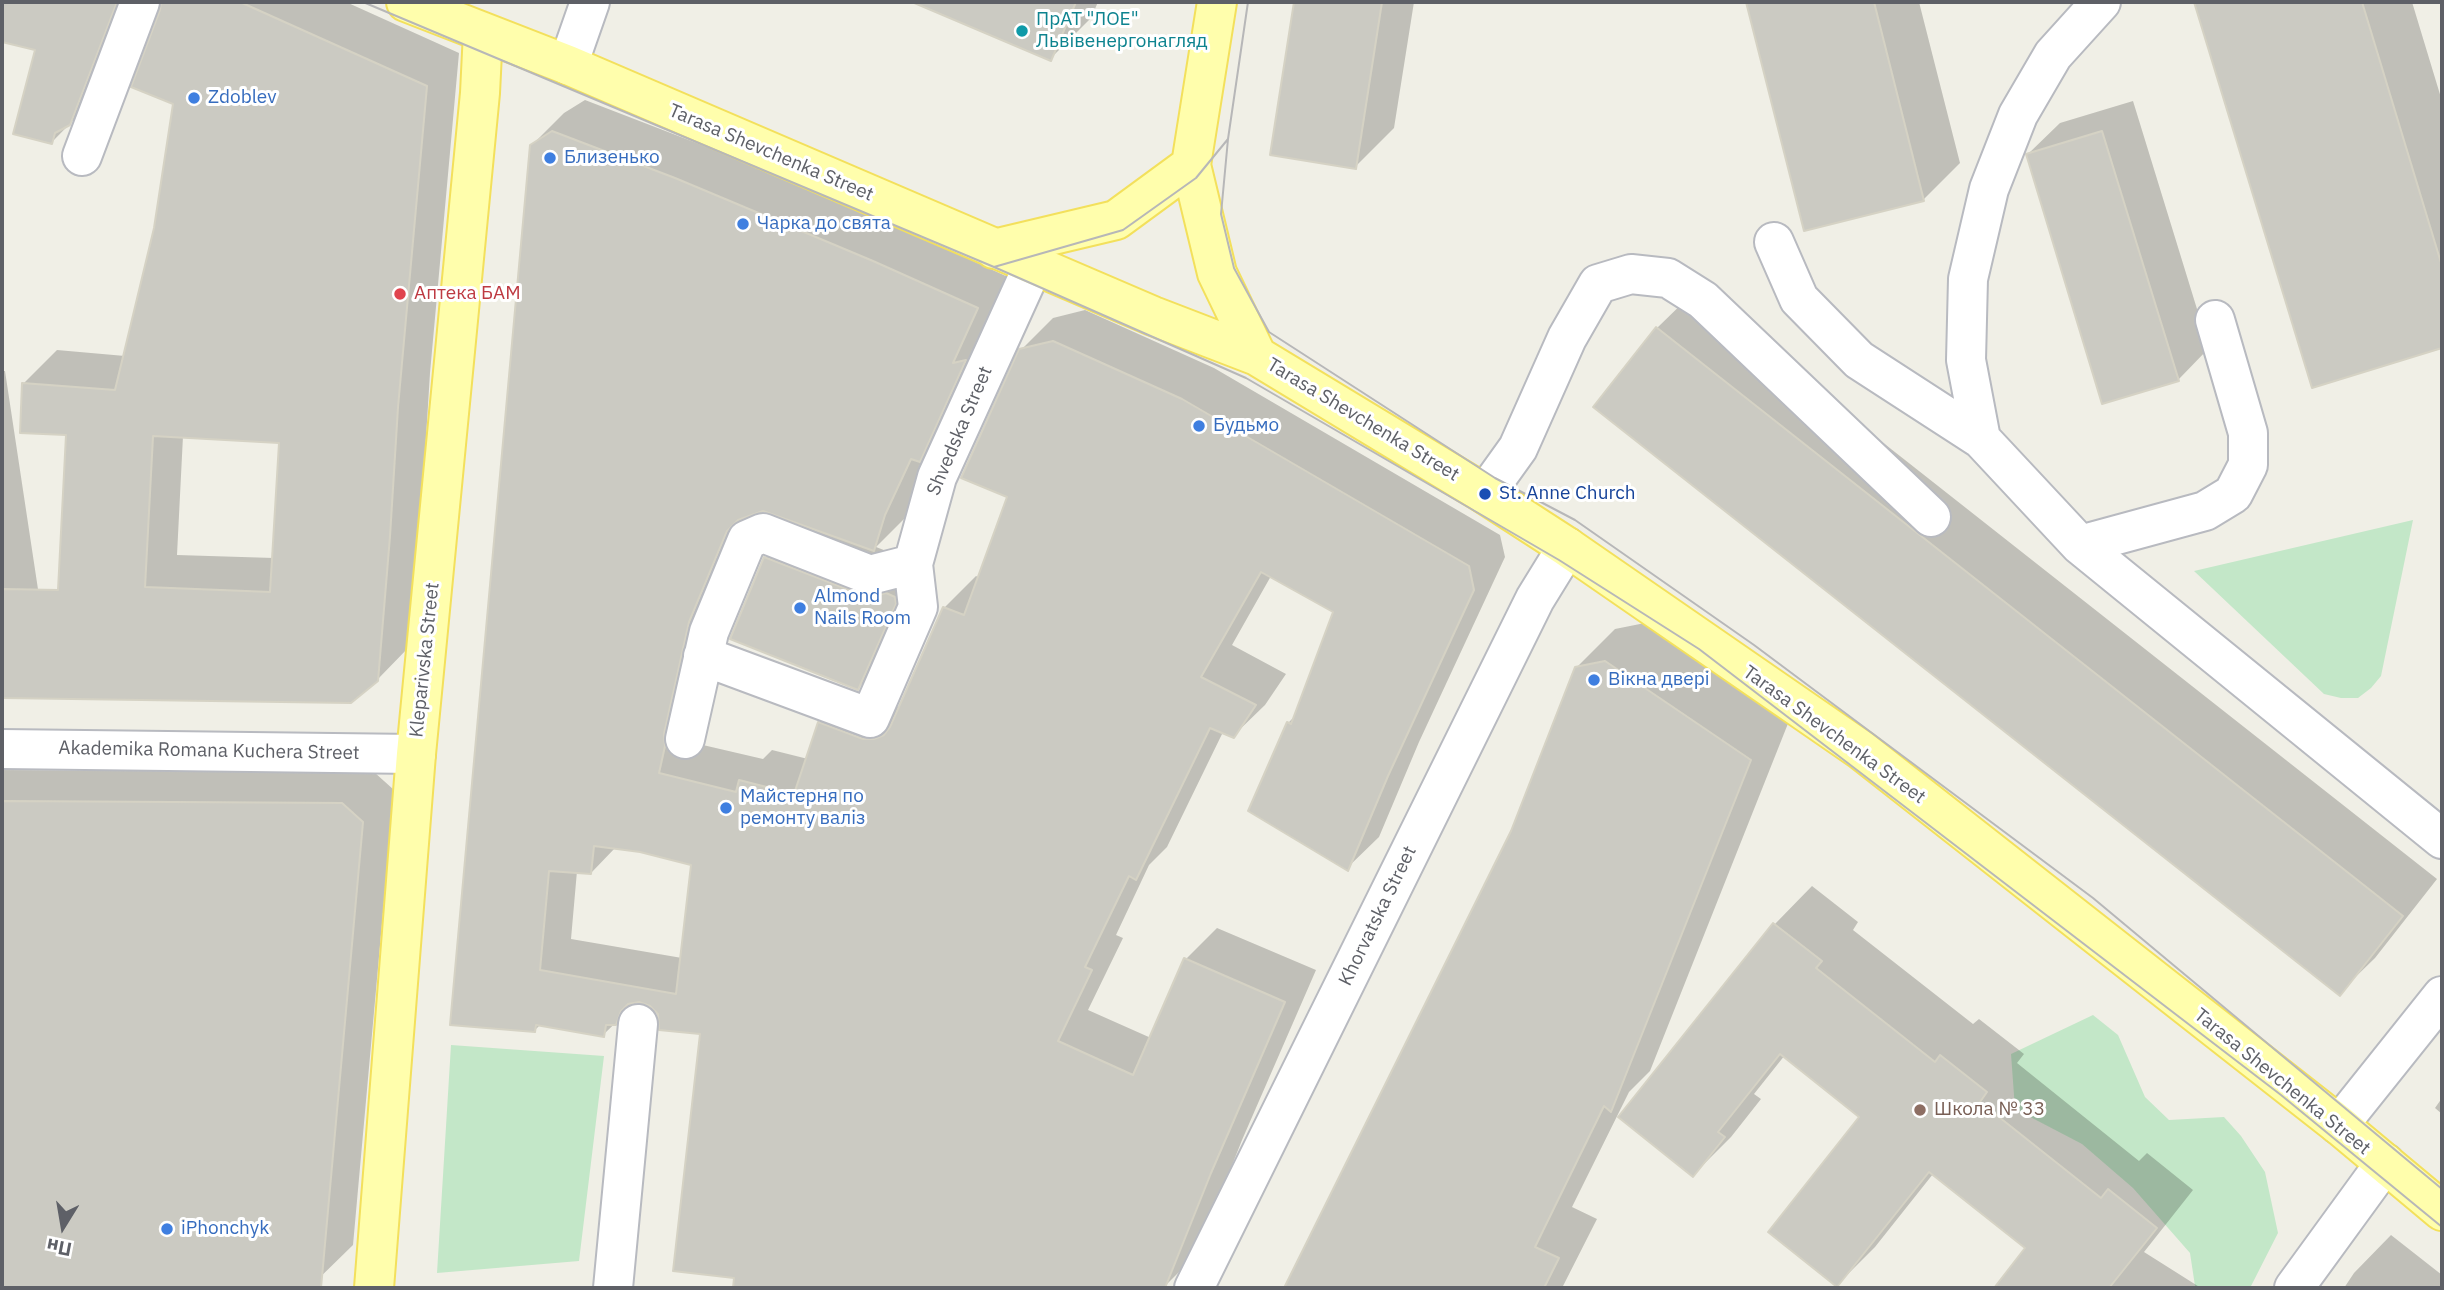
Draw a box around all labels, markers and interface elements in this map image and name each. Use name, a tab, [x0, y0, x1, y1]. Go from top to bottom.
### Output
place label: ПрАТ "ЛОЕ" Львівенергонагляд	[1036, 9, 1208, 53]
marker: ПрАТ "ЛОЕ" Львівенергонагляд	[1014, 23, 1030, 39]
place label: Zdoblev	[208, 87, 276, 109]
marker: Zdoblev	[186, 90, 202, 106]
street label: Tarasa Shevchenka Street	[665, 99, 877, 207]
place label: Близенько	[564, 147, 660, 169]
marker: Близенько	[542, 150, 558, 166]
place label: Чарка до свята	[757, 213, 891, 235]
marker: Чарка до свята	[735, 216, 751, 232]
place label: Аптека БАМ	[414, 283, 521, 305]
marker: Аптека БАМ	[392, 286, 408, 302]
street label: Tarasa Shevchenka Street	[1263, 354, 1463, 486]
street label: Shvedska Street	[922, 363, 998, 499]
place label: Будьмо	[1213, 415, 1279, 437]
marker: Будьмо	[1191, 418, 1207, 434]
place label: St. Anne Church	[1499, 483, 1636, 505]
marker: St. Anne Church	[1477, 486, 1493, 502]
street label: Kleparivska Street	[406, 581, 444, 739]
place label: Almond Nails Room	[814, 586, 911, 630]
marker: Almond Nails Room	[792, 600, 808, 616]
street label: Tarasa Shevchenka Street	[1738, 661, 1930, 809]
place label: Вікна двері	[1608, 669, 1710, 691]
marker: Вікна двері	[1586, 672, 1602, 688]
street label: Akademika Romana Kuchera Street	[58, 737, 360, 765]
place label: Майстерня по ремонту валіз	[740, 786, 865, 830]
marker: Майстерня по ремонту валіз	[718, 800, 734, 816]
street label: Khorvatska Street	[1334, 842, 1422, 990]
street label: Tarasa Shevchenka Street	[2189, 1004, 2375, 1160]
place label: Школа № 33	[1934, 1099, 2045, 1121]
marker: Школа № 33	[1912, 1102, 1928, 1118]
north arrow	[28, 1192, 98, 1262]
place label: iPhonchyk	[181, 1218, 269, 1240]
marker: iPhonchyk	[159, 1221, 175, 1237]
text: Пн	[44, 1233, 74, 1262]

